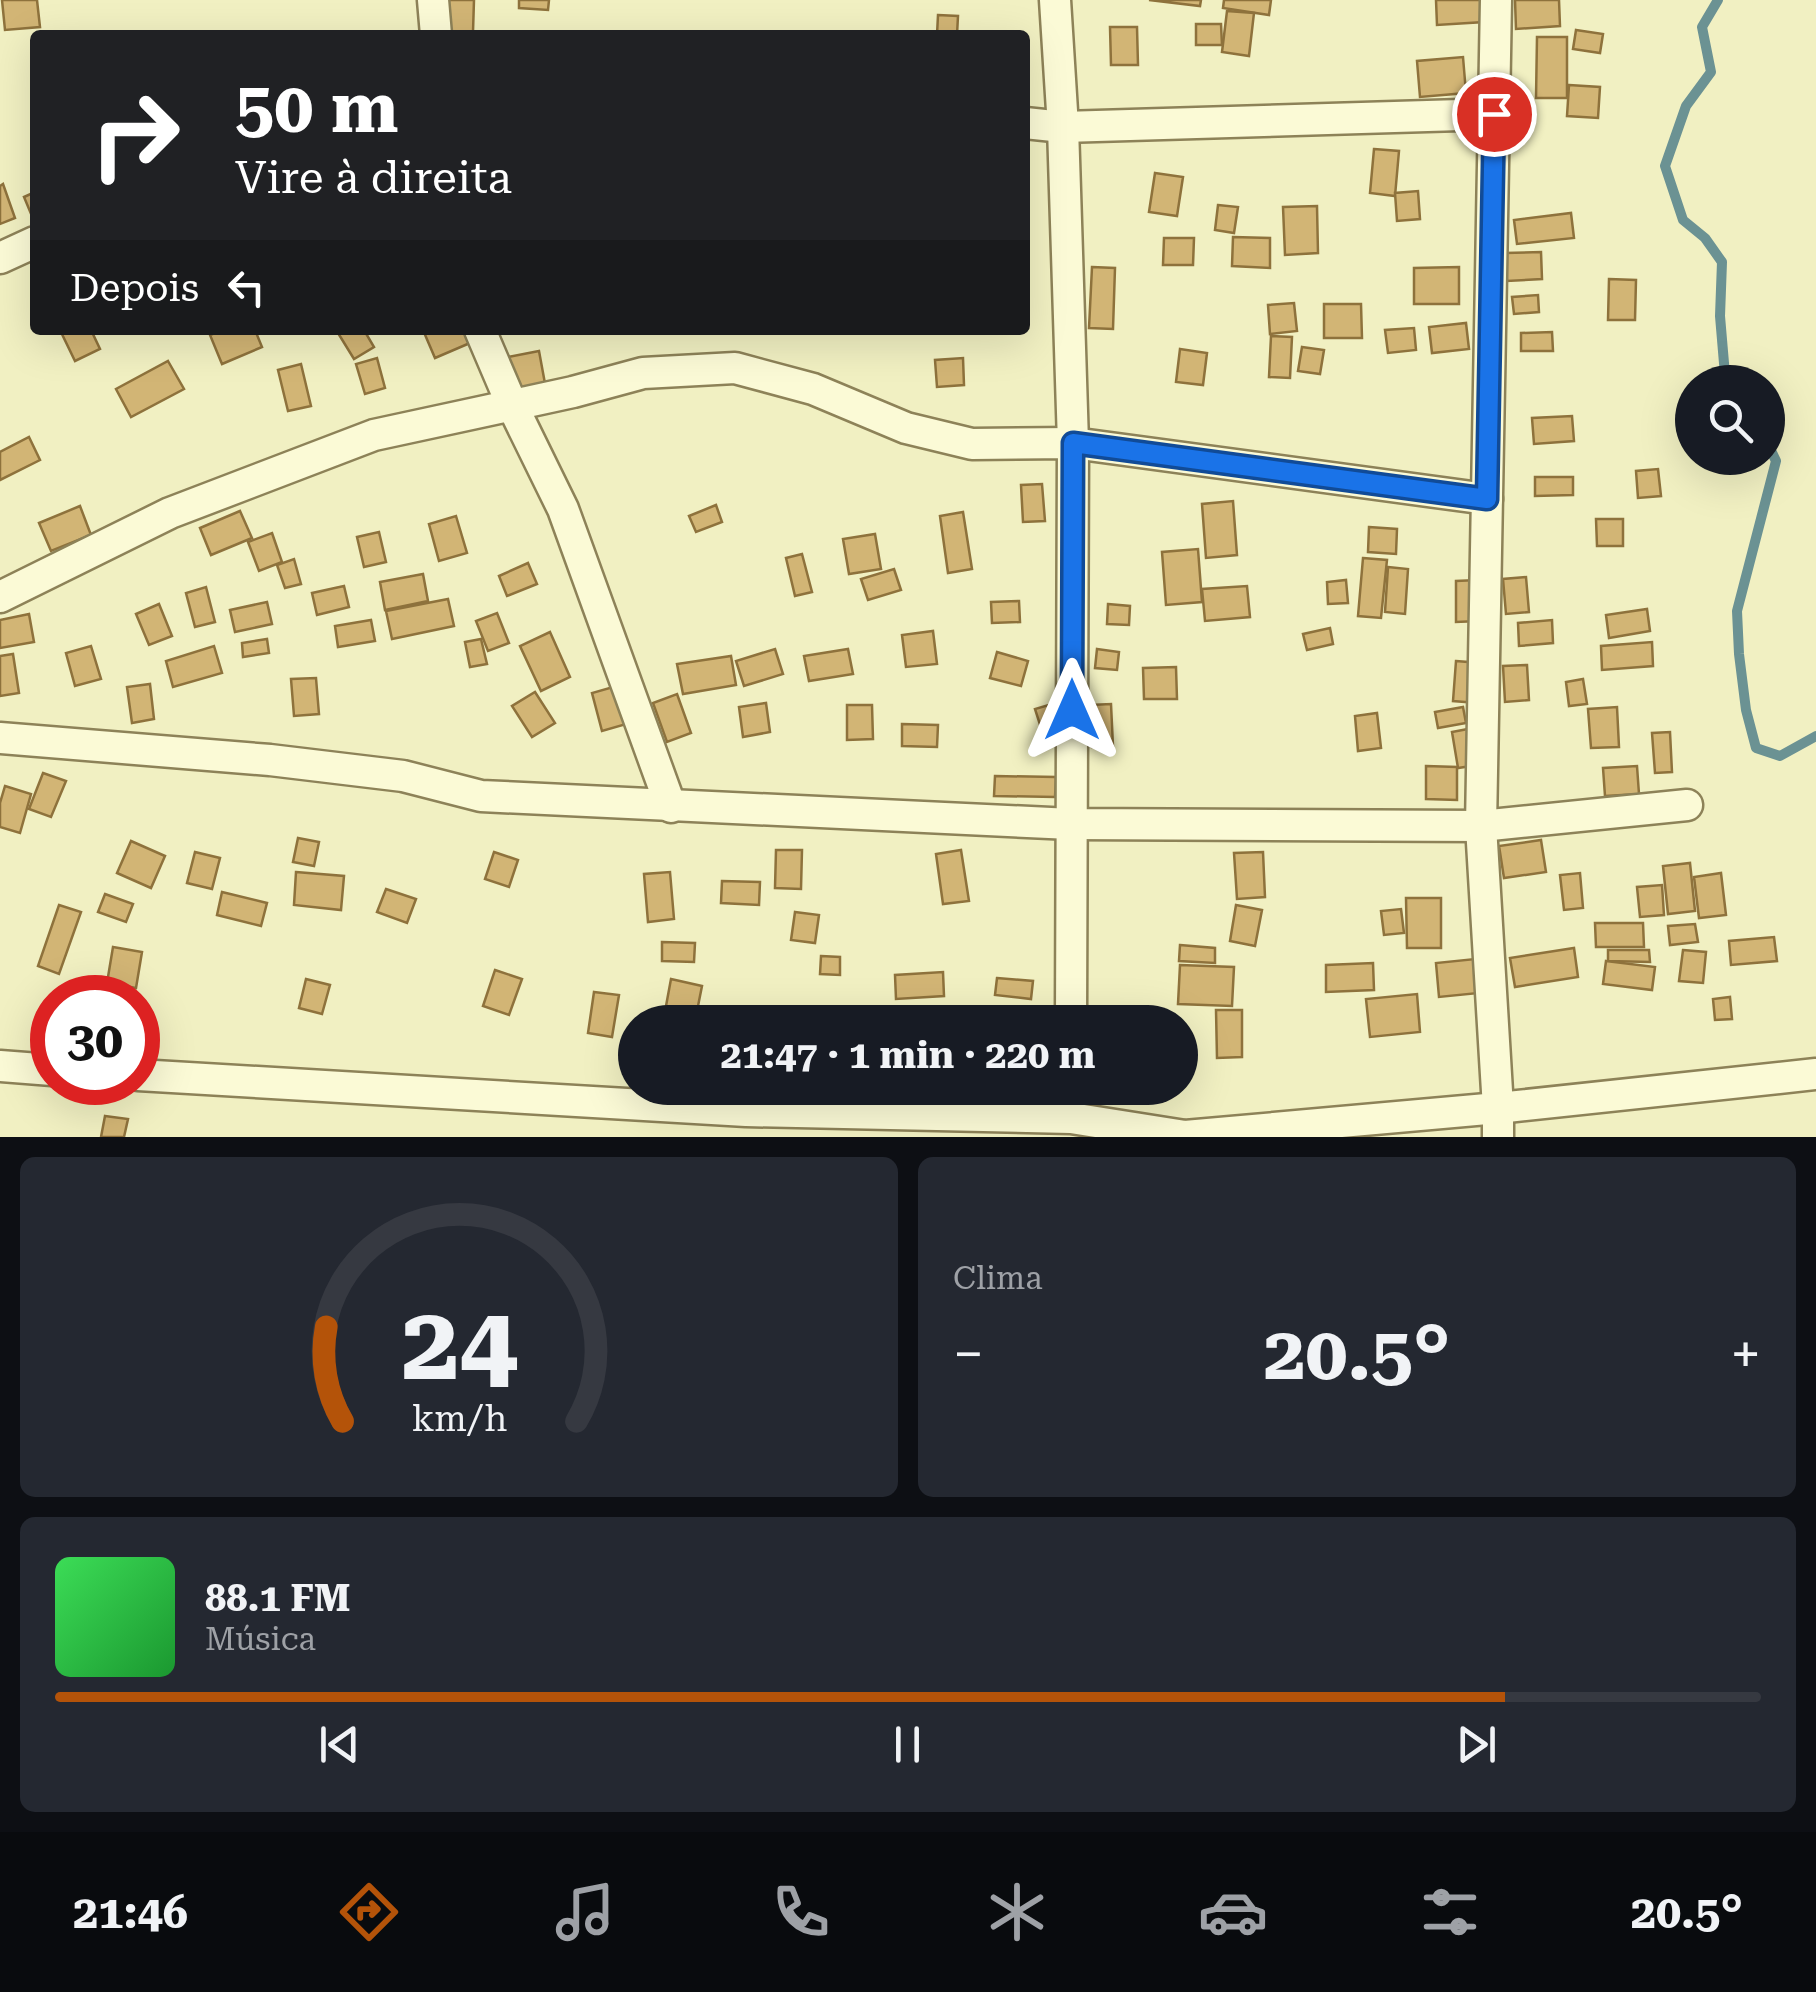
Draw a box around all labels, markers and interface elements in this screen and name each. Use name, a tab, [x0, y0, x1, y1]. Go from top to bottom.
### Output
text: 50 m	[235, 67, 399, 149]
icon: right	[70, 70, 200, 200]
pin	[1452, 72, 1537, 157]
icon: arrive	[1467, 87, 1522, 142]
text: Vire à direita	[235, 151, 512, 204]
icon: left	[219, 260, 274, 315]
text: Depois	[70, 266, 199, 310]
map controls	[1675, 365, 1785, 475]
button: search	[1675, 365, 1785, 475]
position arrow	[1020, 658, 1124, 762]
speed limit sign: 30	[30, 975, 160, 1105]
text: 21:47 · 1 min · 220 m	[721, 1033, 1095, 1077]
text: Clima	[953, 1259, 1043, 1297]
text: 24	[401, 1283, 517, 1404]
text: 20.5°	[1264, 1309, 1450, 1397]
text: −	[953, 1322, 984, 1386]
text: +	[1730, 1322, 1761, 1386]
text: km/h	[411, 1398, 507, 1440]
text: 88.1 FM	[205, 1576, 351, 1620]
text: Música	[205, 1620, 316, 1658]
icon: previous	[312, 1717, 367, 1772]
icon: pause	[880, 1717, 935, 1772]
icon: next	[1449, 1717, 1504, 1772]
icon: directions	[334, 1877, 404, 1947]
icon: music	[550, 1877, 620, 1947]
icon: phone	[766, 1877, 836, 1947]
icon: climate	[982, 1877, 1052, 1947]
icon: car	[1198, 1877, 1268, 1947]
icon: filters	[1415, 1877, 1485, 1947]
text: 21:46	[73, 1886, 188, 1939]
text: 20.5°	[1631, 1886, 1743, 1939]

